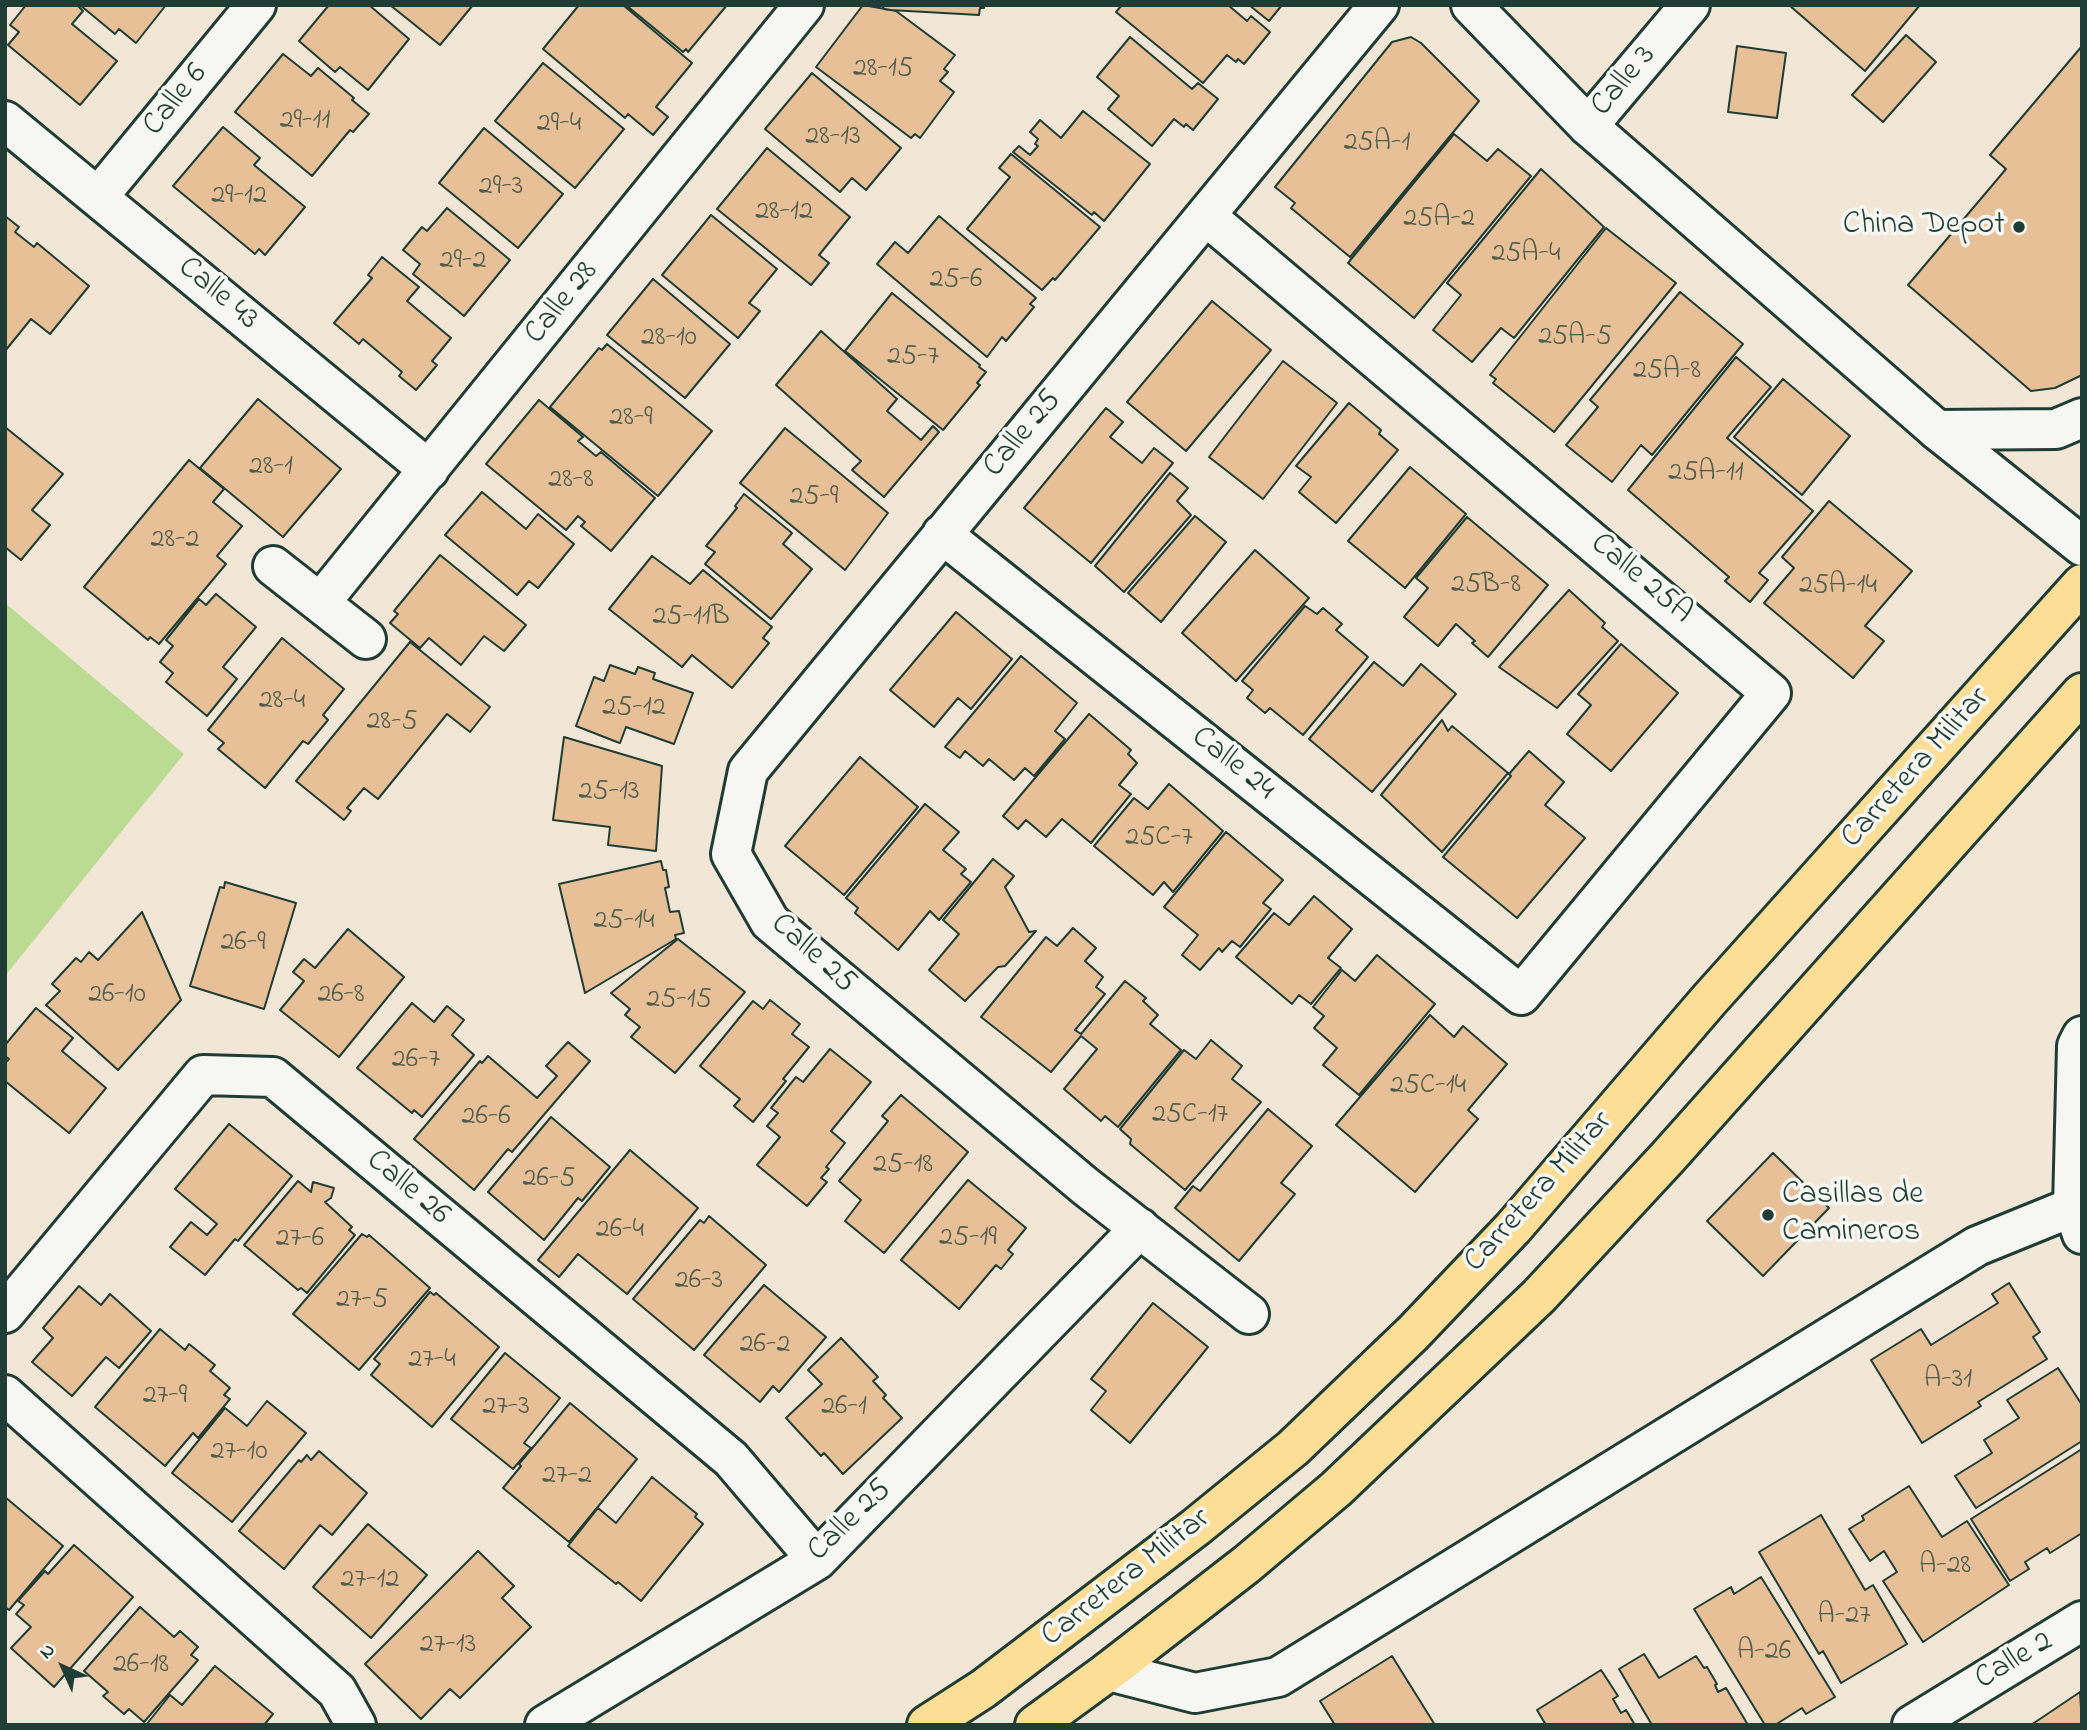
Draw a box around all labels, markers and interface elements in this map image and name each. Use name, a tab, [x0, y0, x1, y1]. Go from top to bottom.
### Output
street label: Calle 3	[1584, 39, 1666, 125]
house number: 28-15	[853, 53, 913, 87]
street label: Calle 6	[136, 57, 218, 145]
house number: 29-11	[280, 105, 330, 139]
house number: 29-4	[537, 108, 581, 142]
house number: 28-13	[805, 121, 861, 155]
house number: 25A-1	[1344, 127, 1410, 161]
house number: 29-3	[479, 171, 523, 205]
house number: 29-12	[211, 180, 267, 214]
house number: 28-12	[755, 196, 813, 230]
house number: 25A-2	[1403, 203, 1475, 237]
place label: China Depot	[1843, 208, 2005, 246]
marker: China Depot	[2011, 219, 2027, 235]
house number: 25A-4	[1491, 238, 1561, 272]
house number: 29-2	[440, 245, 486, 279]
street label: Calle 43	[169, 250, 265, 340]
street label: Calle 28	[518, 255, 608, 353]
house number: 25-6	[930, 264, 982, 298]
house number: 25A-5	[1538, 321, 1612, 355]
house number: 28-10	[641, 322, 697, 356]
house number: 25-7	[887, 341, 939, 375]
house number: 25A-8	[1633, 355, 1701, 389]
street label: Calle 25	[976, 384, 1072, 486]
house number: 28-9	[609, 402, 653, 436]
house number: 28-1	[249, 451, 293, 485]
house number: 25A-11	[1668, 457, 1744, 491]
house number: 28-8	[548, 464, 594, 498]
house number: 25-9	[790, 481, 838, 515]
house number: 28-2	[151, 524, 199, 558]
street label: Calle 25A	[1581, 526, 1699, 634]
house number: 25B-8	[1451, 569, 1521, 603]
house number: 25A-14	[1799, 570, 1877, 604]
house number: 25-11B	[652, 601, 730, 635]
street label: Carretera Militar	[1835, 681, 1999, 857]
house number: 28-4	[259, 685, 305, 719]
house number: 25-12	[602, 692, 666, 726]
house number: 28-5	[367, 706, 417, 740]
street label: Calle 24	[1182, 720, 1282, 810]
house number: 25-13	[579, 776, 639, 810]
house number: 25C-7	[1125, 822, 1193, 856]
house number: 25-14	[594, 905, 654, 939]
street label: Calle 25	[761, 907, 863, 1003]
house number: 26-9	[220, 927, 266, 961]
house number: 26-10	[88, 979, 146, 1013]
house number: 26-8	[317, 979, 365, 1013]
house number: 25-15	[646, 984, 712, 1018]
house number: 26-7	[392, 1044, 440, 1078]
house number: 25C-14	[1390, 1070, 1466, 1104]
house number: 25C-17	[1152, 1099, 1228, 1133]
house number: 26-6	[461, 1101, 511, 1135]
street label: Carretera Militar	[1458, 1105, 1622, 1281]
street label: Calle 26	[357, 1143, 457, 1235]
house number: 25-18	[873, 1149, 933, 1183]
house number: 26-5	[523, 1163, 575, 1197]
place label: Casillas de Camineros	[1782, 1178, 1924, 1253]
marker: Casillas de Camineros	[1760, 1207, 1776, 1223]
house number: 26-4	[596, 1214, 644, 1248]
house number: 25-19	[939, 1222, 997, 1256]
house number: 27-6	[276, 1223, 324, 1257]
house number: 26-3	[675, 1265, 723, 1299]
house number: 27-5	[336, 1284, 388, 1318]
house number: 26-2	[740, 1329, 790, 1363]
house number: 27-4	[408, 1344, 456, 1378]
house number: A-31	[1924, 1364, 1972, 1398]
house number: 27-9	[143, 1380, 187, 1414]
house number: 27-3	[482, 1391, 530, 1425]
house number: 26-1	[821, 1391, 867, 1425]
house number: 27-10	[211, 1436, 267, 1470]
house number: 27-2	[542, 1460, 592, 1494]
street label: Calle 25	[801, 1473, 901, 1571]
street label: Carretera Militar	[1035, 1501, 1219, 1657]
house number: A-28	[1919, 1550, 1971, 1584]
house number: 27-12	[341, 1564, 399, 1598]
house number: A-27	[1817, 1600, 1871, 1634]
street label: Calle 2	[1969, 1624, 2061, 1700]
house number: 27-13	[420, 1629, 476, 1663]
north arrow	[28, 1632, 98, 1702]
house number: A-26	[1737, 1636, 1791, 1670]
text: N	[34, 1638, 62, 1666]
house number: 26-18	[113, 1649, 169, 1683]

